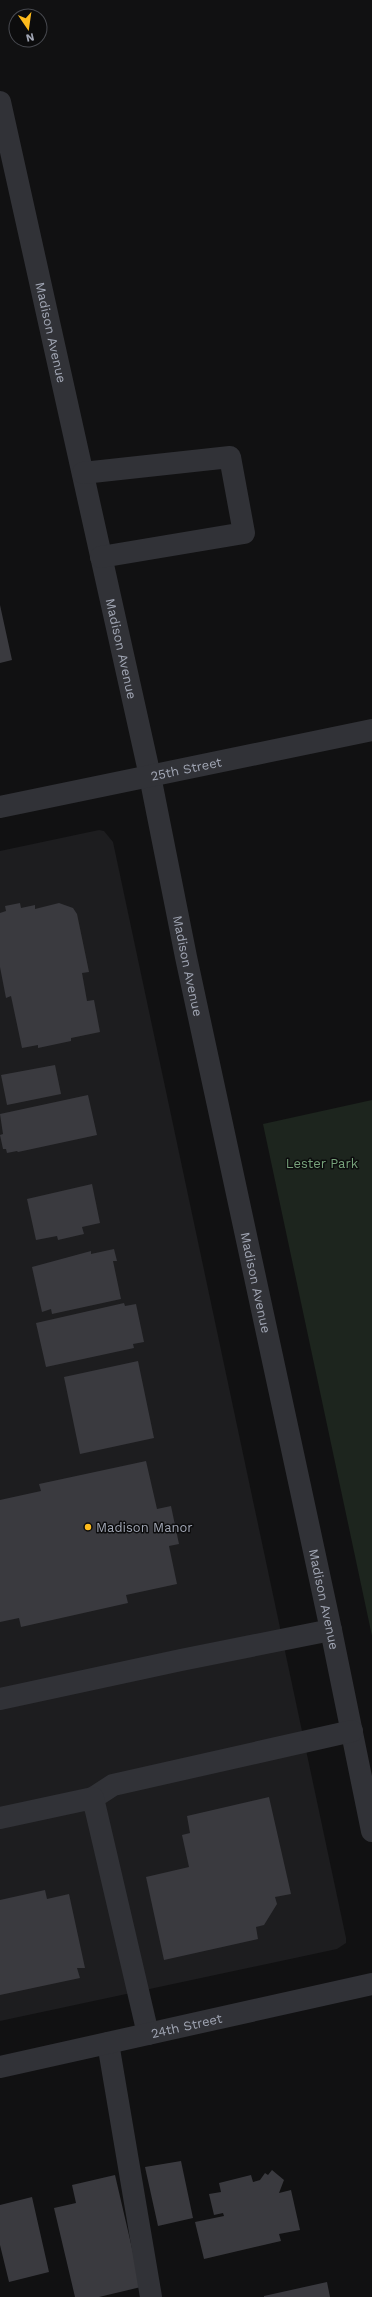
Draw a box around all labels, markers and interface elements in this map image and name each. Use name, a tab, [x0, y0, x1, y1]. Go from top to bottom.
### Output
north arrow	[8, 8, 48, 48]
text: N	[25, 30, 36, 45]
street label: Madison Avenue	[32, 281, 69, 384]
street label: Madison Avenue	[103, 597, 140, 700]
street label: 25th Street	[149, 754, 224, 784]
street label: Madison Avenue	[170, 914, 206, 1018]
park label: Lester Park	[286, 1156, 359, 1171]
street label: Madison Avenue	[237, 1231, 274, 1334]
place label: Madison Manor	[96, 1520, 193, 1535]
marker: Madison Manor	[83, 1522, 93, 1532]
street label: Madison Avenue	[306, 1548, 342, 1651]
street label: 24th Street	[150, 2011, 224, 2041]

